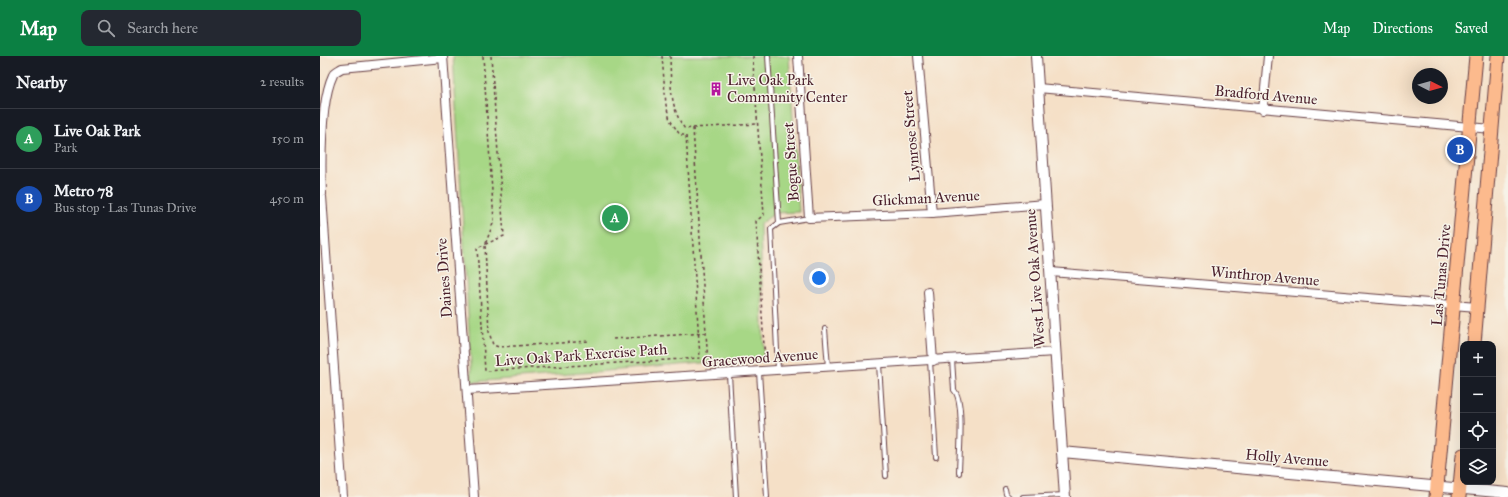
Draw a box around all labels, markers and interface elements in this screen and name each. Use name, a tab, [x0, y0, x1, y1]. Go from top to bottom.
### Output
search box	[81, 10, 361, 46]
text: Map	[20, 17, 57, 40]
icon: search	[95, 17, 117, 39]
text: Search here	[127, 19, 198, 37]
text: Map	[1323, 20, 1350, 37]
text: Directions	[1372, 20, 1433, 37]
text: Saved	[1455, 20, 1488, 37]
north arrow	[1412, 68, 1448, 104]
place label: Live Oak Park Community Center	[727, 71, 848, 106]
text: Nearby	[16, 72, 67, 93]
text: 2 results	[260, 74, 304, 90]
building icon: Live Oak Park Community Center	[708, 81, 724, 97]
street label: Bradford Avenue	[1214, 82, 1318, 108]
street label: Lynrose Street	[898, 89, 924, 182]
street label: Bogue Street	[779, 121, 803, 202]
text: Live Oak Park	[54, 122, 141, 140]
text: A	[25, 131, 33, 147]
text: 150 m	[272, 131, 304, 147]
pin: B	[1447, 135, 1473, 165]
text: Park	[54, 140, 78, 156]
text: Metro 78	[54, 182, 113, 200]
street label: Glickman Avenue	[872, 186, 980, 210]
text: B	[25, 191, 33, 207]
text: 450 m	[269, 191, 304, 207]
text: Bus stop · Las Tunas Drive	[54, 200, 196, 216]
pin: A	[602, 203, 628, 233]
street label: West Live Oak Avenue	[1021, 208, 1049, 348]
street label: Las Tunas Drive	[1428, 223, 1454, 327]
street label: Daines Drive	[432, 237, 456, 319]
street label: Winthrop Avenue	[1210, 262, 1320, 290]
your location	[809, 268, 829, 288]
street label: Live Oak Park Exercise Path	[494, 340, 668, 370]
map controls	[1460, 341, 1496, 485]
button: +	[1460, 341, 1496, 377]
street label: Gracewood Avenue	[701, 345, 819, 371]
button: −	[1460, 377, 1496, 413]
button: locate	[1460, 413, 1496, 449]
street label: Holly Avenue	[1245, 445, 1329, 471]
button: layers	[1460, 449, 1496, 485]

